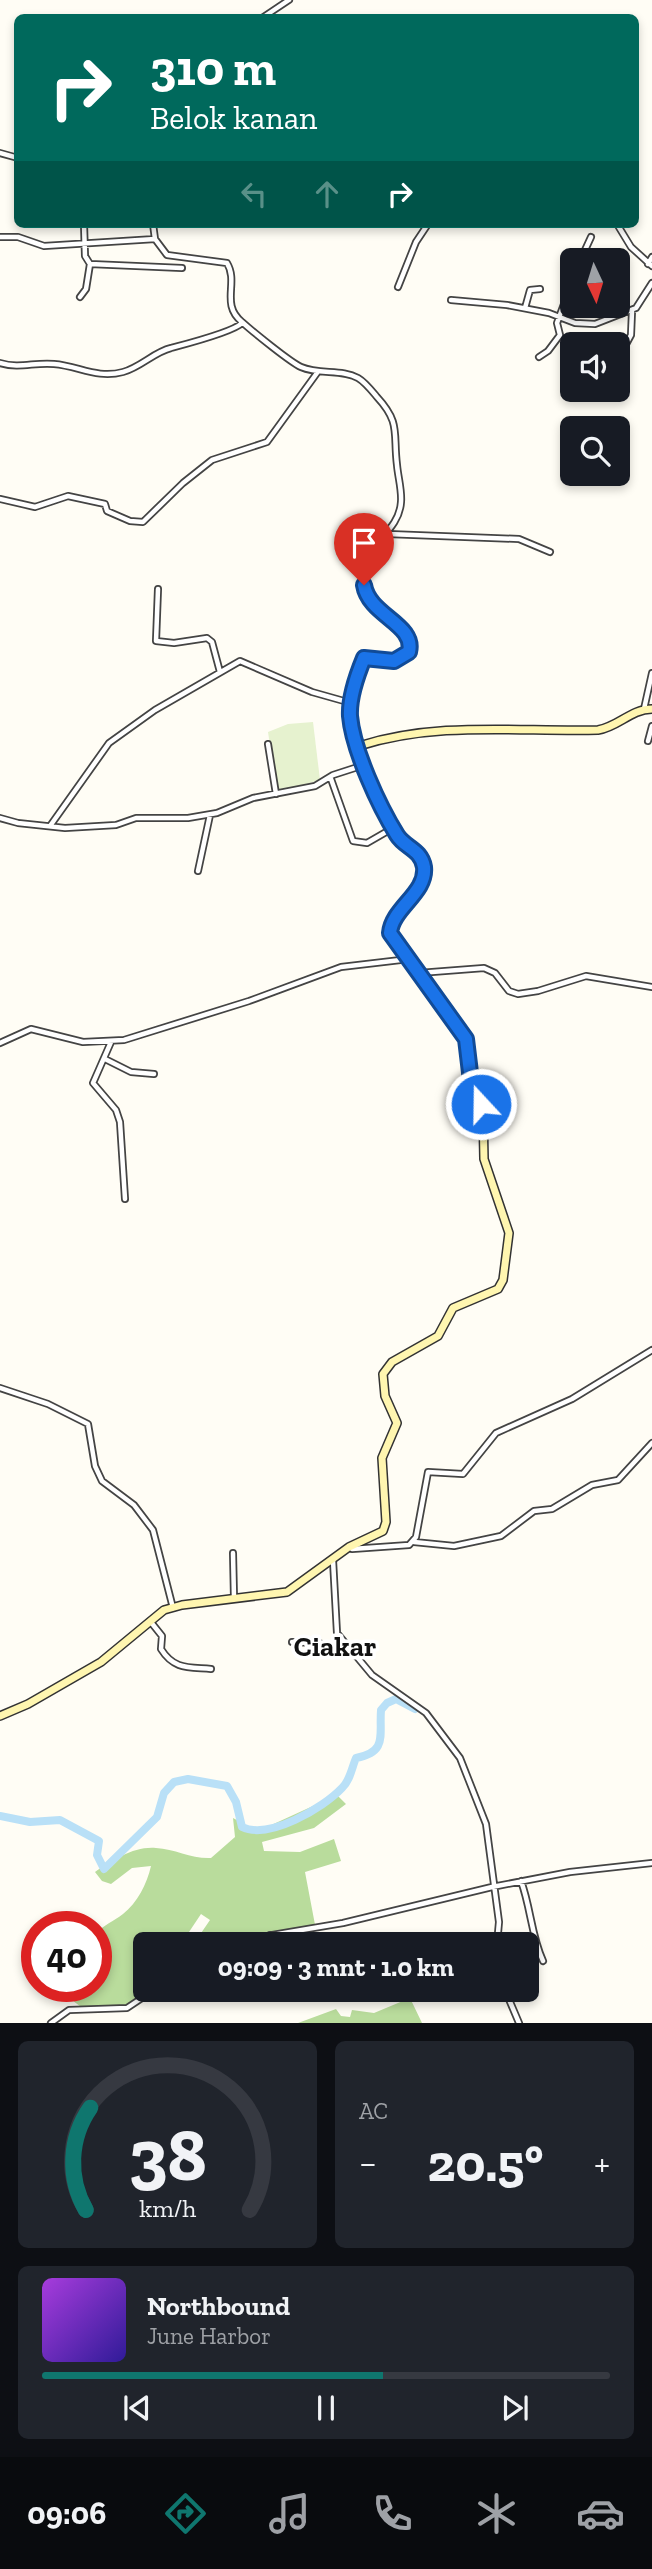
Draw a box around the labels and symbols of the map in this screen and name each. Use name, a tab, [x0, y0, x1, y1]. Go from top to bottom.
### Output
north arrow	[560, 248, 630, 318]
pin	[334, 513, 394, 585]
position arrow	[444, 1067, 518, 1141]
district label: Ciakar	[294, 1630, 376, 1663]
speed limit sign: 40	[21, 1911, 112, 2002]

